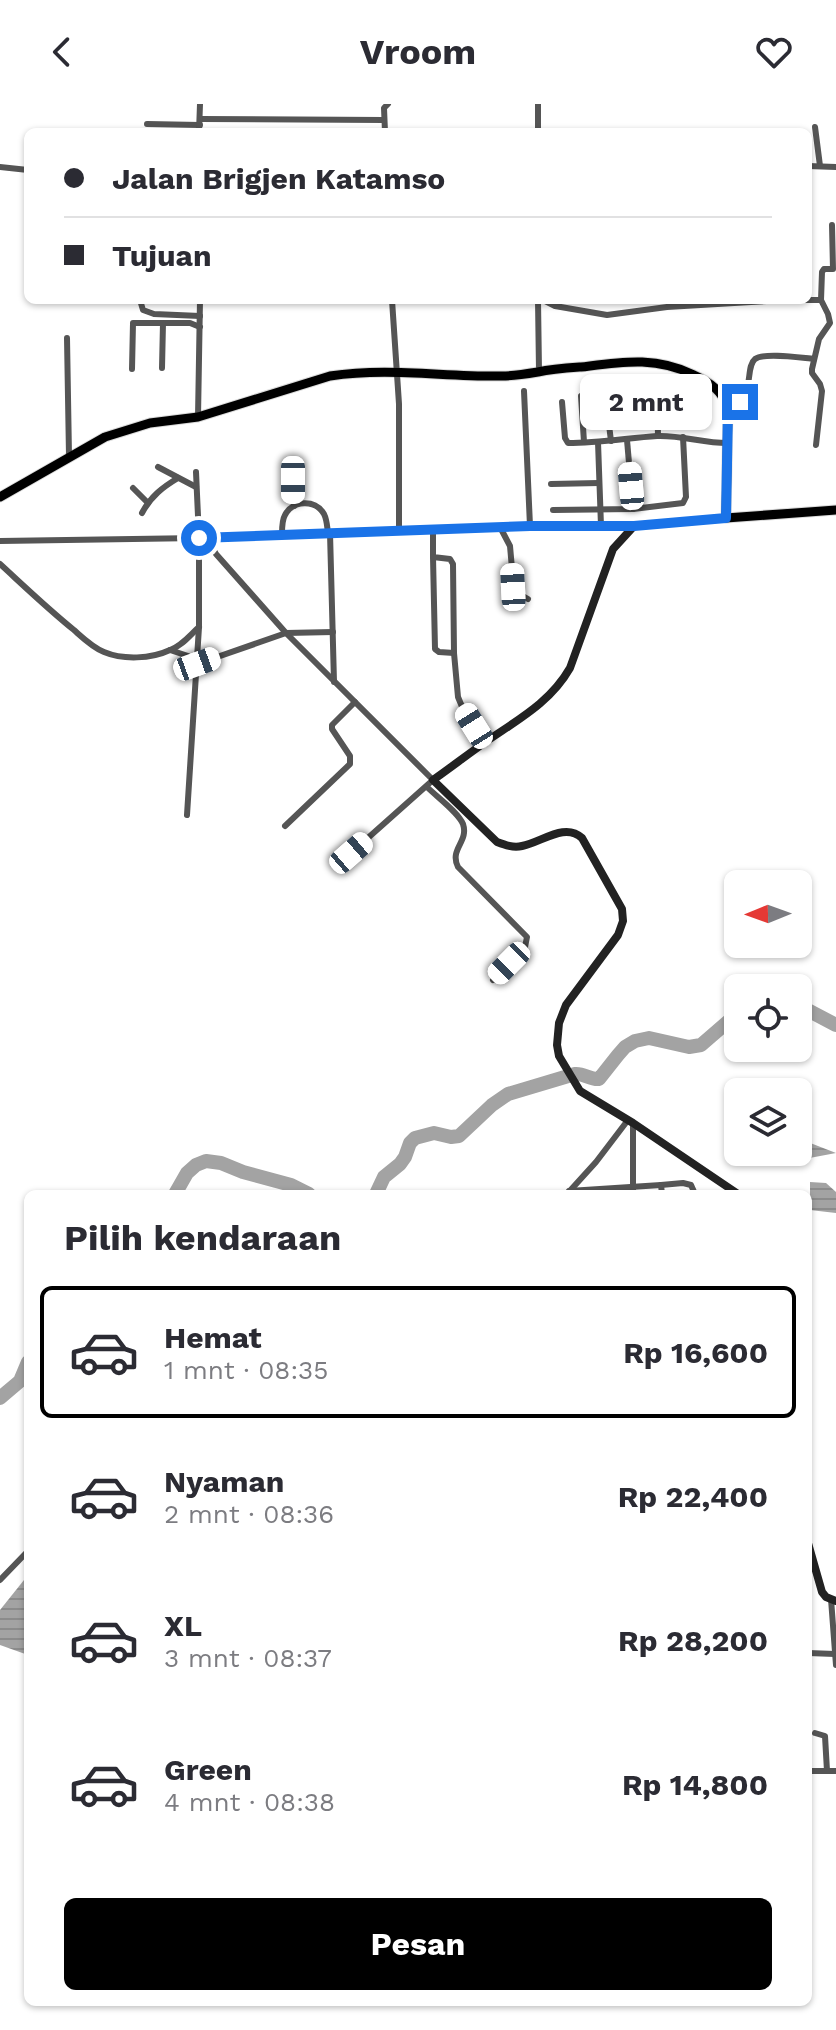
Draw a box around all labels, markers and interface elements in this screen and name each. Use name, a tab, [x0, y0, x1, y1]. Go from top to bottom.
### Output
icon: back	[40, 30, 84, 74]
icon: heart	[752, 30, 796, 74]
text: Vroom	[360, 31, 476, 73]
text: Jalan Brigjen Katamso	[112, 161, 445, 196]
text: Tujuan	[112, 238, 212, 273]
callout: 2 mnt	[580, 374, 712, 430]
route end	[722, 384, 758, 420]
text: 2 mnt	[609, 387, 683, 417]
car	[281, 456, 305, 504]
car	[617, 461, 645, 511]
route start	[181, 520, 217, 556]
car	[500, 562, 526, 612]
car	[170, 645, 224, 683]
car	[451, 699, 497, 753]
car	[325, 828, 377, 878]
north arrow	[724, 870, 812, 958]
map controls	[724, 870, 812, 1166]
car	[484, 938, 534, 988]
button: locate	[724, 974, 812, 1062]
button: layers	[724, 1078, 812, 1166]
text: Pilih kendaraan	[64, 1217, 341, 1259]
icon: car	[68, 1316, 140, 1388]
text: Hemat	[164, 1320, 262, 1355]
text: Rp 16,600	[623, 1335, 768, 1370]
text: 1 mnt · 08:35	[164, 1355, 328, 1385]
icon: car	[68, 1460, 140, 1532]
text: Nyaman	[164, 1464, 284, 1499]
text: Rp 22,400	[618, 1479, 768, 1514]
text: 2 mnt · 08:36	[164, 1499, 334, 1529]
icon: car	[68, 1604, 140, 1676]
text: XL	[164, 1608, 202, 1643]
text: Rp 28,200	[618, 1623, 768, 1658]
text: 3 mnt · 08:37	[164, 1643, 332, 1673]
icon: car	[68, 1748, 140, 1820]
text: Green	[164, 1752, 252, 1787]
text: Rp 14,800	[622, 1767, 768, 1802]
text: 4 mnt · 08:38	[164, 1787, 335, 1817]
button: Pesan	[64, 1898, 772, 1990]

